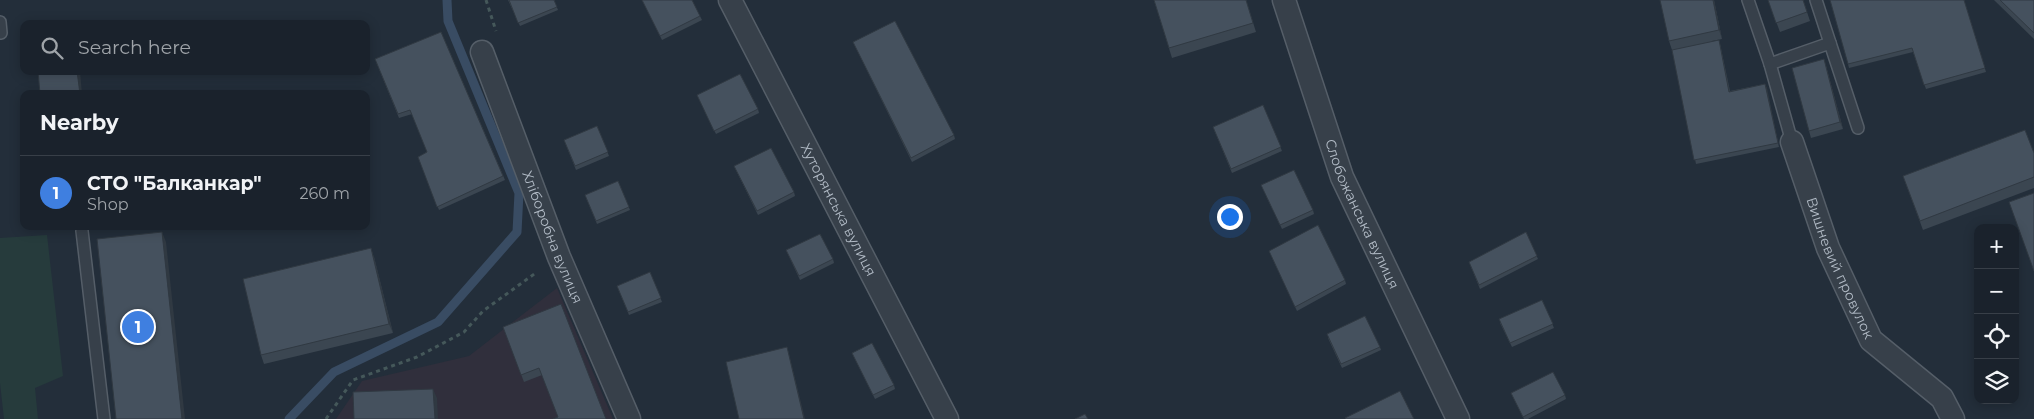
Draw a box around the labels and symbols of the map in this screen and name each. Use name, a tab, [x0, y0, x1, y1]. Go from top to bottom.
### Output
street label: Слобожанська вулиця	[1321, 137, 1403, 292]
street label: Хуторянська вулиця	[797, 140, 880, 279]
street label: Хліборобна вулиця	[518, 168, 587, 306]
street label: Вишневий провулок	[1802, 195, 1878, 342]
your location	[1217, 204, 1243, 230]
pin: 1	[122, 308, 154, 346]

